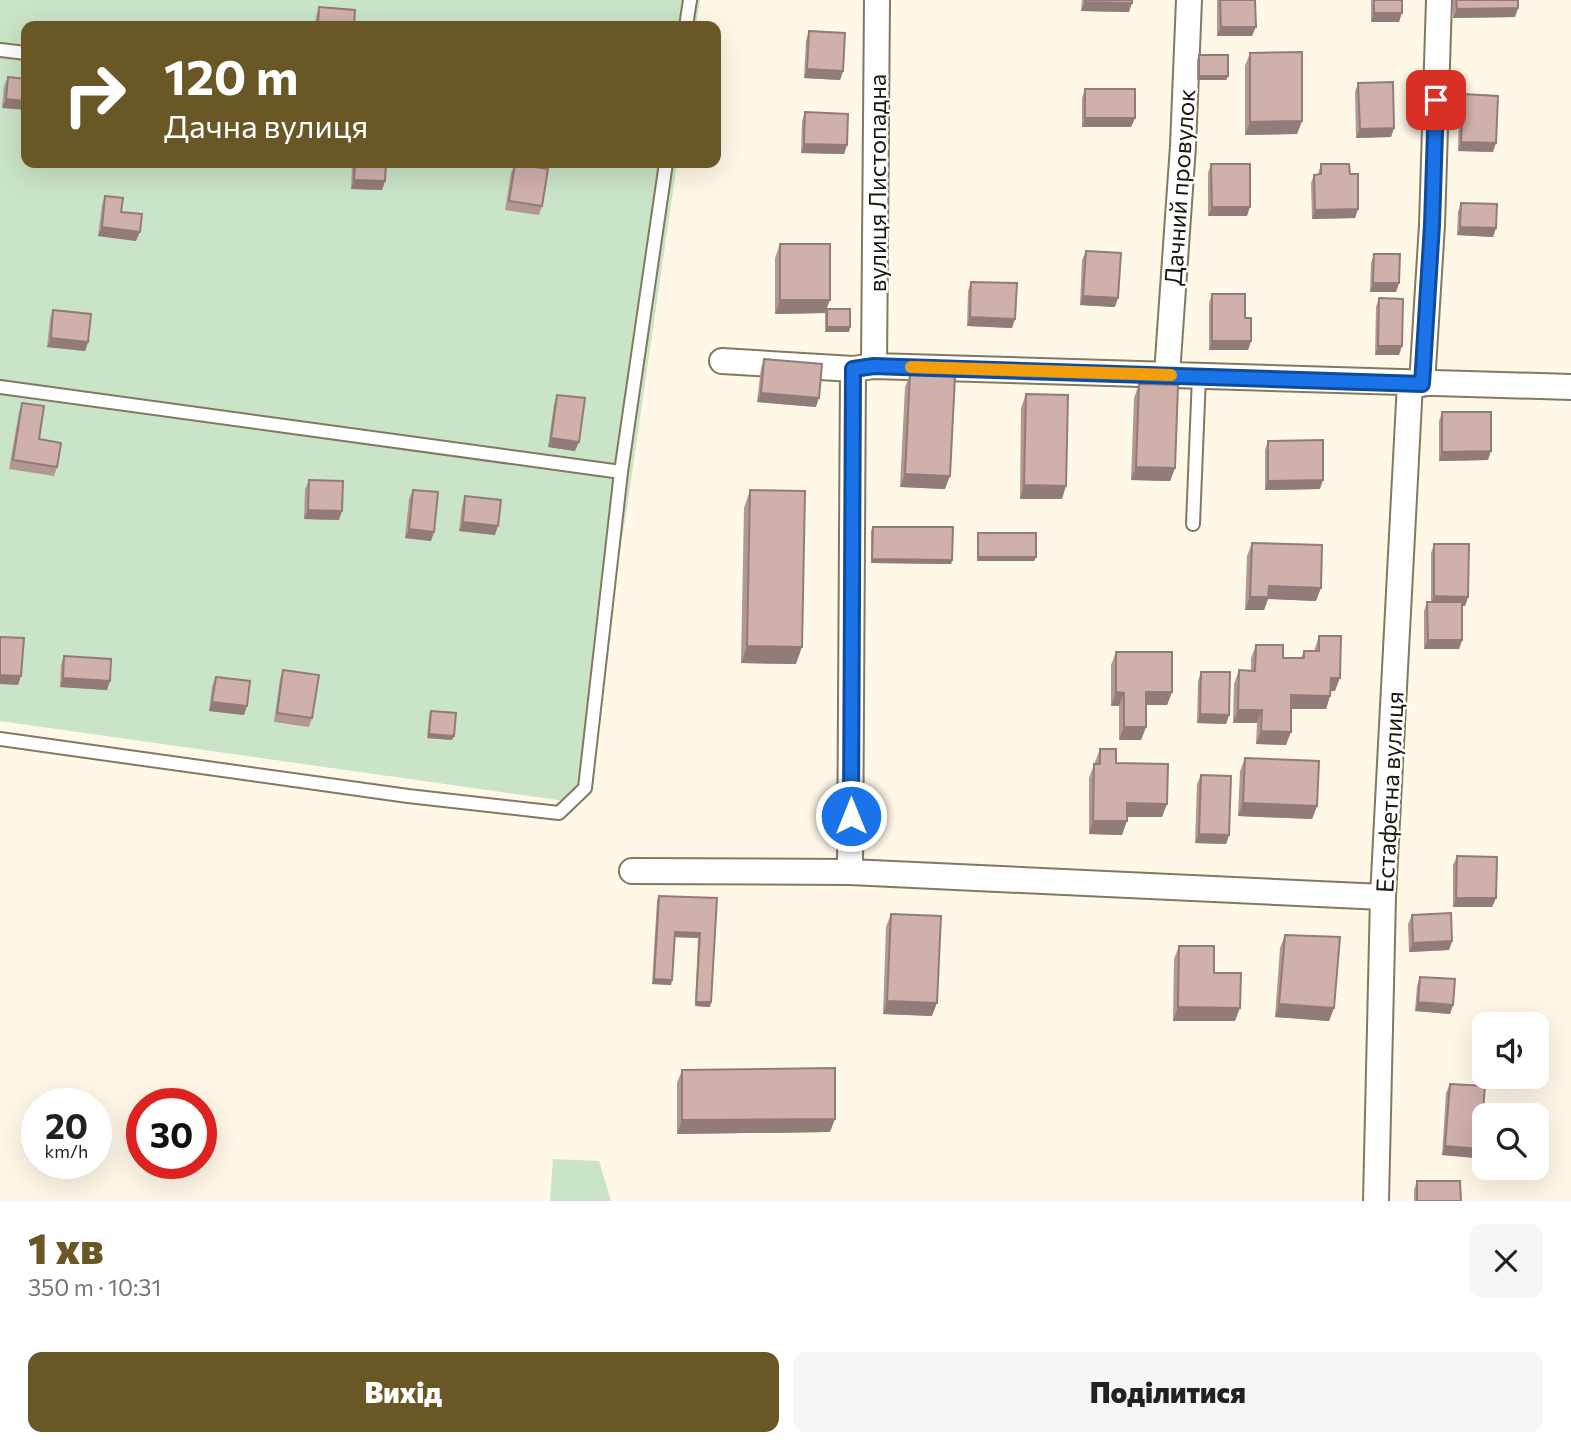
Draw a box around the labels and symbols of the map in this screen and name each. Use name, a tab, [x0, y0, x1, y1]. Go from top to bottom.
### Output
pin	[1406, 70, 1466, 130]
street label: вулиця Листопадна	[862, 74, 891, 292]
street label: Дачний провулок	[1158, 87, 1200, 286]
street label: Естафетна вулиця	[1369, 690, 1409, 894]
position arrow	[814, 779, 888, 853]
speed limit sign: 30	[126, 1088, 217, 1179]

